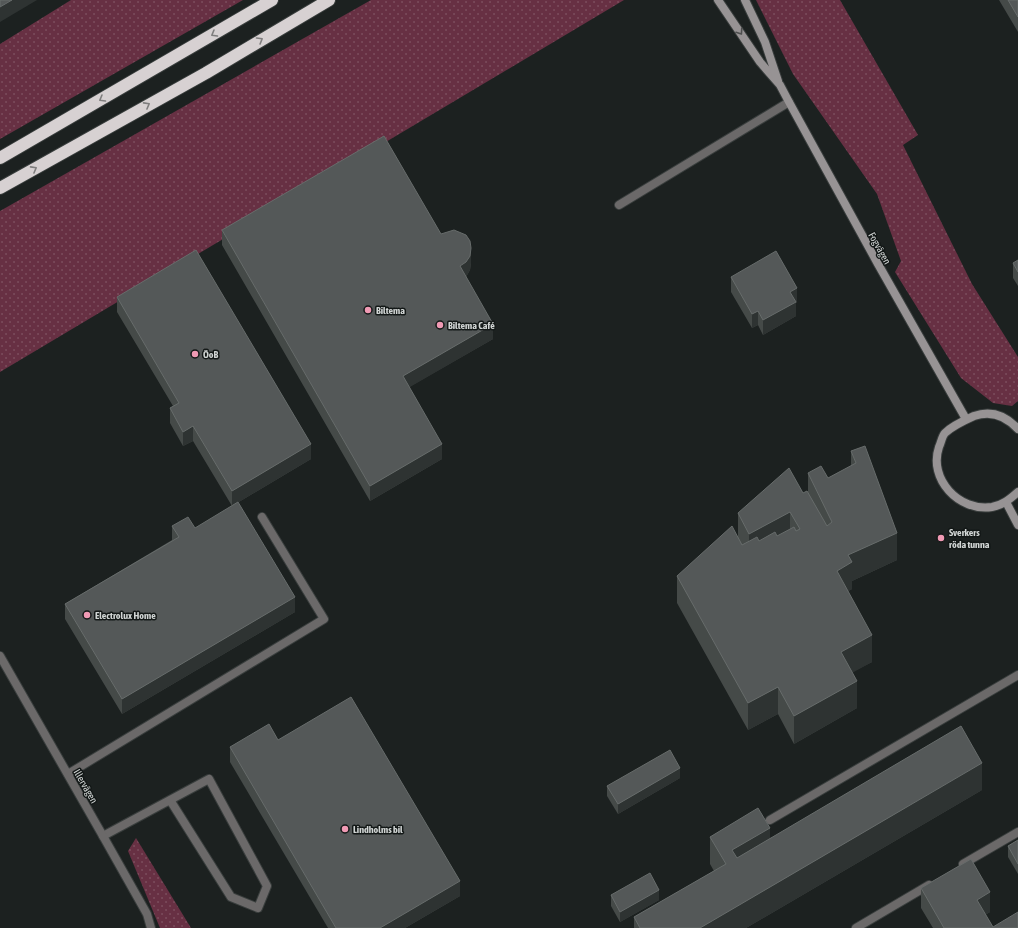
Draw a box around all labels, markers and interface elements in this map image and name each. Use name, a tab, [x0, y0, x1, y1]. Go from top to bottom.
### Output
one-way arrow	[735, 28, 743, 35]
one-way arrow	[211, 29, 218, 36]
one-way arrow	[256, 38, 263, 45]
one-way arrow	[99, 95, 106, 102]
one-way arrow	[143, 103, 151, 110]
one-way arrow	[30, 166, 37, 173]
street label: Fogvägen	[866, 230, 893, 266]
marker: Biltema	[363, 305, 373, 315]
place label: Biltema	[376, 305, 405, 316]
marker: Biltema Café	[435, 320, 445, 330]
place label: Biltema Café	[448, 320, 495, 331]
marker: ÖoB	[190, 349, 200, 359]
place label: ÖoB	[203, 349, 219, 360]
place label: Sverkers röda tunna	[949, 527, 990, 550]
marker: Sverkers röda tunna	[936, 533, 946, 543]
marker: Electrolux Home	[82, 610, 92, 620]
place label: Electrolux Home	[95, 610, 156, 621]
street label: Illervägen	[71, 767, 100, 805]
marker: Lindholms bil	[340, 824, 350, 834]
place label: Lindholms bil	[353, 824, 403, 835]

